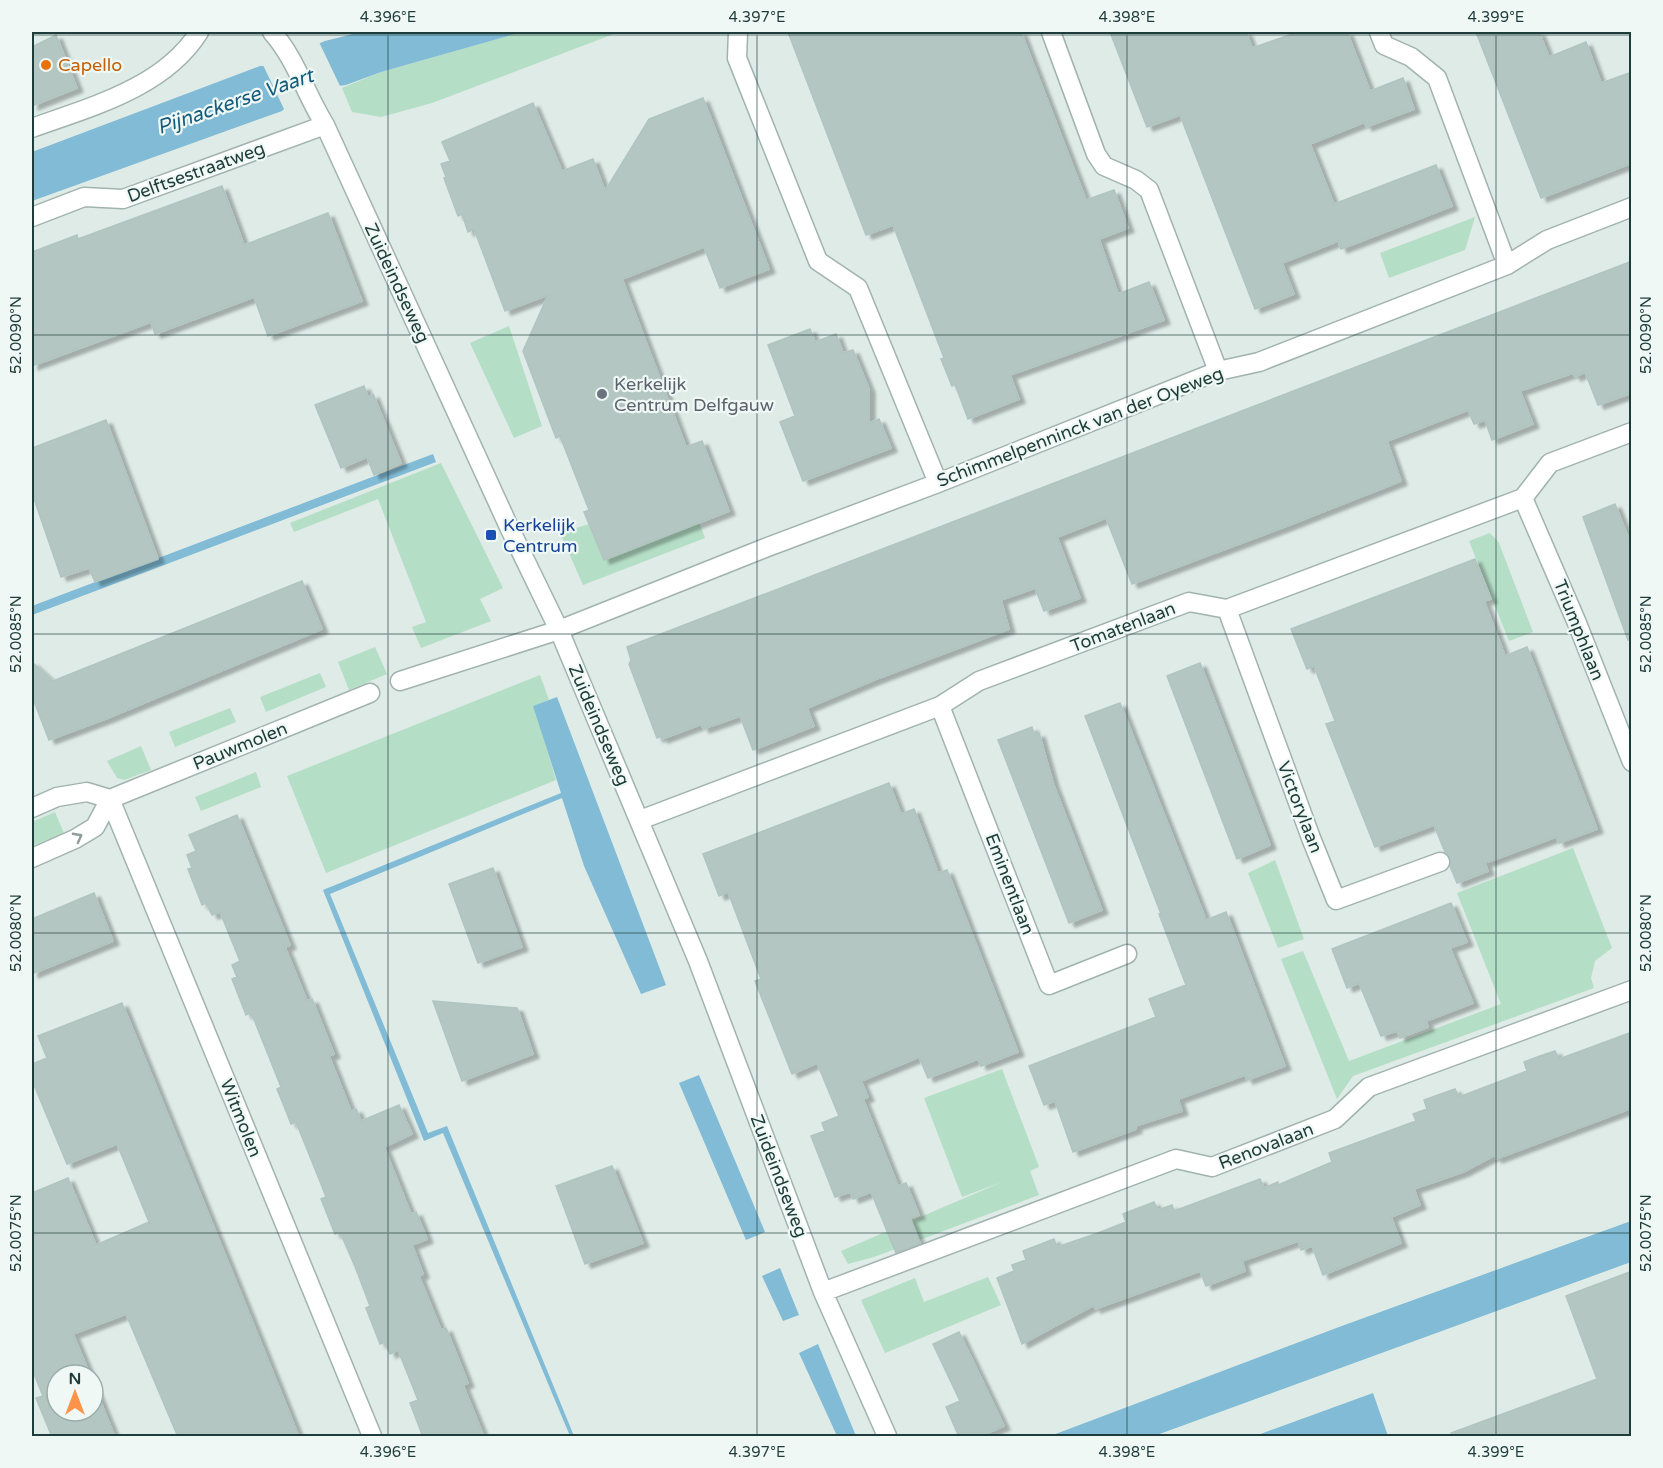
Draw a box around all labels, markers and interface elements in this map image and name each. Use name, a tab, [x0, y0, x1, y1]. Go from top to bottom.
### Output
text: 4.396°E	[360, 8, 416, 26]
text: 4.397°E	[728, 8, 786, 26]
text: 4.398°E	[1099, 8, 1155, 26]
text: 4.399°E	[1468, 8, 1524, 26]
place label: Capello	[58, 54, 122, 76]
marker: Capello	[39, 58, 53, 72]
water label: Pijnackerse Vaart	[154, 63, 319, 140]
street label: Delftsestraatweg	[124, 137, 268, 207]
street label: Zuideindseweg	[360, 220, 434, 346]
text: 52.0090°N	[7, 296, 25, 374]
text: 52.0090°N	[1637, 296, 1655, 374]
street label: Schimmelpenninck van der Oyeweg	[934, 362, 1226, 492]
place label: Kerkelijk Centrum Delfgauw	[614, 373, 774, 416]
marker: Kerkelijk Centrum Delfgauw	[595, 387, 609, 401]
place label: Kerkelijk Centrum	[503, 514, 577, 557]
marker: Kerkelijk Centrum	[484, 528, 498, 542]
street label: Triumphlaan	[1549, 576, 1609, 684]
text: 52.0085°N	[7, 595, 25, 673]
text: 52.0085°N	[1637, 595, 1655, 673]
street label: Tomatenlaan	[1067, 597, 1179, 657]
street label: Zuideindseweg	[564, 661, 634, 789]
street label: Pauwmolen	[190, 717, 290, 775]
street label: Victorylaan	[1272, 758, 1328, 856]
street label: Eminentlaan	[981, 830, 1039, 938]
one-way arrow	[72, 833, 83, 844]
text: 52.0080°N	[7, 894, 25, 972]
text: 52.0080°N	[1637, 894, 1655, 972]
street label: Witmolen	[215, 1076, 267, 1160]
street label: Zuideindseweg	[745, 1112, 813, 1240]
street label: Renovalaan	[1215, 1118, 1317, 1174]
text: 52.0075°N	[7, 1194, 25, 1272]
text: 52.0075°N	[1637, 1194, 1655, 1272]
north arrow	[45, 1363, 105, 1423]
text: N	[69, 1369, 81, 1389]
text: 4.396°E	[360, 1443, 416, 1461]
text: 4.397°E	[728, 1443, 786, 1461]
text: 4.398°E	[1099, 1443, 1155, 1461]
text: 4.399°E	[1468, 1443, 1524, 1461]

